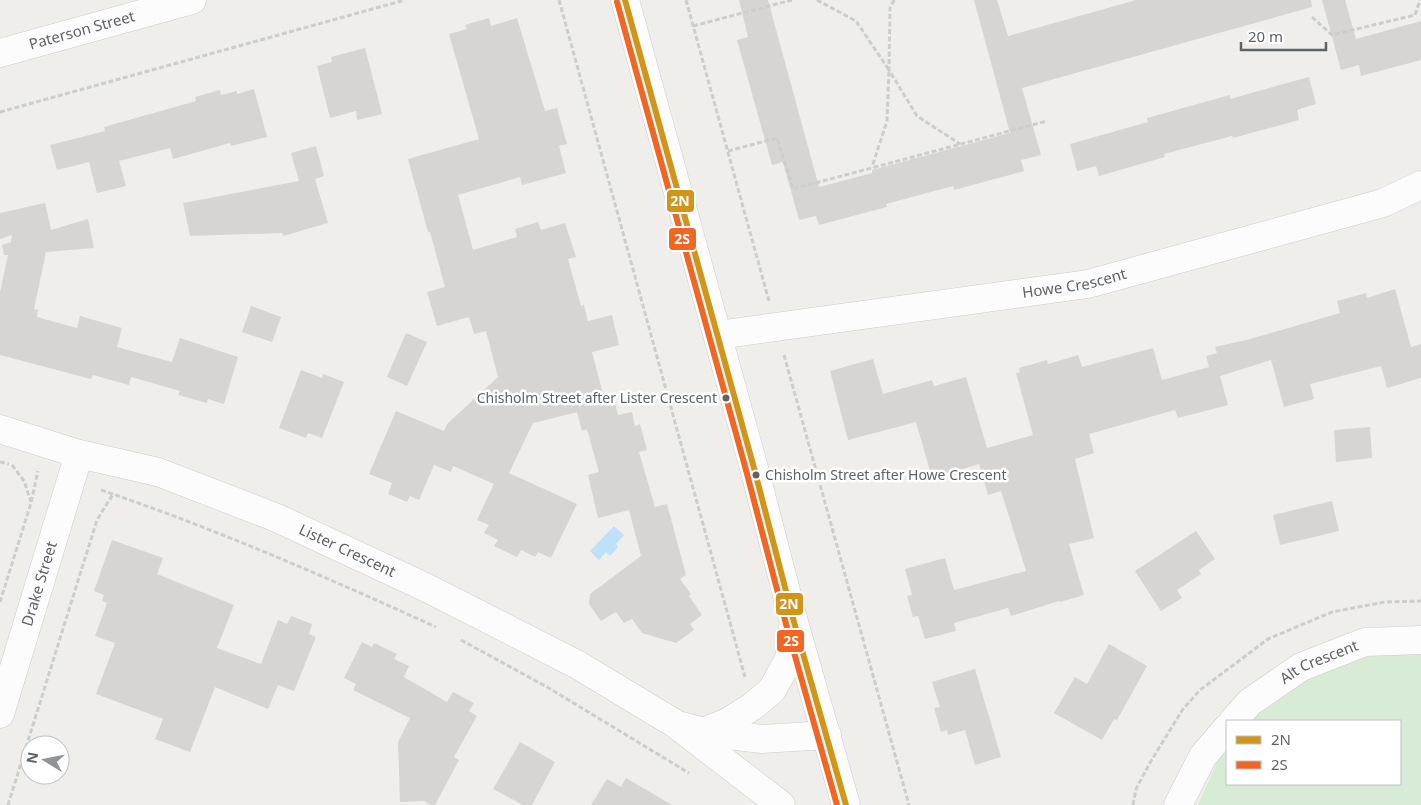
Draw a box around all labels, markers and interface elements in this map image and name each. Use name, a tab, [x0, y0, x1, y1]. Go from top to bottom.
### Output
street label: Paterson Street	[26, 5, 137, 54]
scale bar	[1241, 20, 1326, 52]
text: 20 m	[1248, 26, 1283, 46]
line badge: 2N	[666, 189, 695, 213]
text: 2N	[670, 191, 690, 210]
line badge: 2S	[668, 227, 697, 251]
text: 2S	[674, 229, 690, 248]
street label: Howe Crescent	[1021, 263, 1129, 302]
place label: Chisholm Street after Lister Crescent	[477, 388, 717, 407]
marker: Chisholm Street after Lister Crescent	[721, 393, 731, 403]
place label: Chisholm Street after Howe Crescent	[765, 465, 1006, 484]
marker: Chisholm Street after Howe Crescent	[751, 470, 761, 480]
street label: Lister Crescent	[296, 519, 400, 581]
street label: Drake Street	[16, 538, 61, 628]
line badge: 2N	[775, 592, 804, 616]
text: 2N	[779, 594, 799, 613]
line badge: 2S	[776, 629, 805, 653]
text: 2S	[783, 631, 799, 650]
street label: Alt Crescent	[1275, 634, 1361, 688]
legend	[1226, 720, 1401, 785]
text: 2N	[1271, 729, 1291, 749]
north arrow	[20, 735, 70, 785]
text: N	[21, 750, 42, 765]
text: 2S	[1271, 754, 1288, 774]

